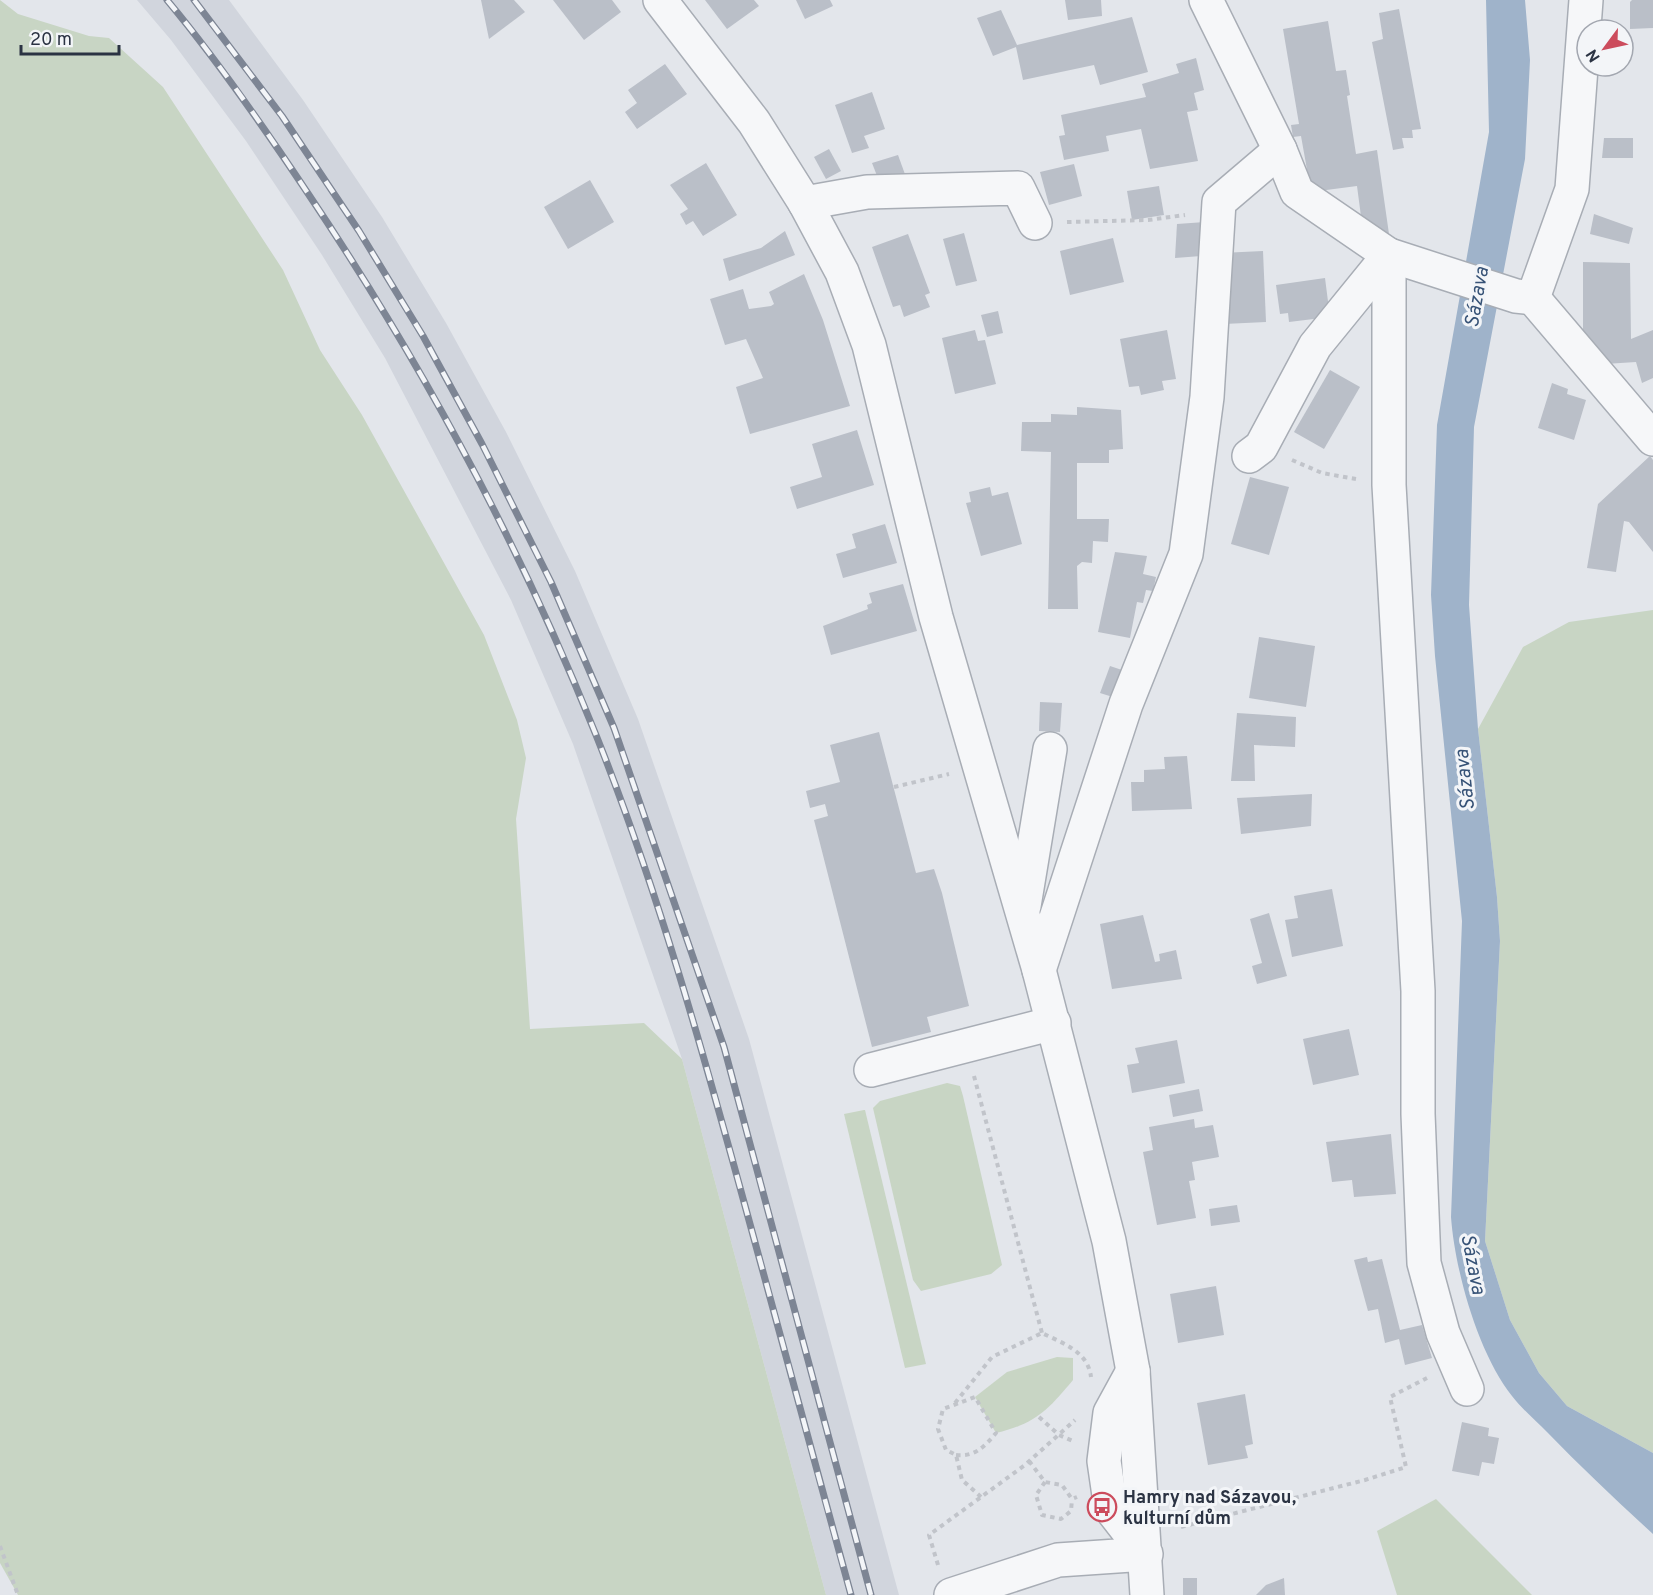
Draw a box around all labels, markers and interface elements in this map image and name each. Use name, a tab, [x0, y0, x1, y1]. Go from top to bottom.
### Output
scale bar	[21, 18, 118, 56]
north arrow	[1575, 18, 1635, 78]
text: 20 m	[30, 29, 72, 52]
text: N	[1583, 45, 1606, 65]
water label: Sázava	[1460, 264, 1496, 330]
water label: Sázava	[1450, 747, 1482, 812]
water label: Sázava	[1453, 1232, 1491, 1298]
place label: Hamry nad Sázavou, kulturní dům	[1123, 1487, 1296, 1531]
bus stop icon: Hamry nad Sázavou, kulturní dům	[1086, 1491, 1118, 1523]

